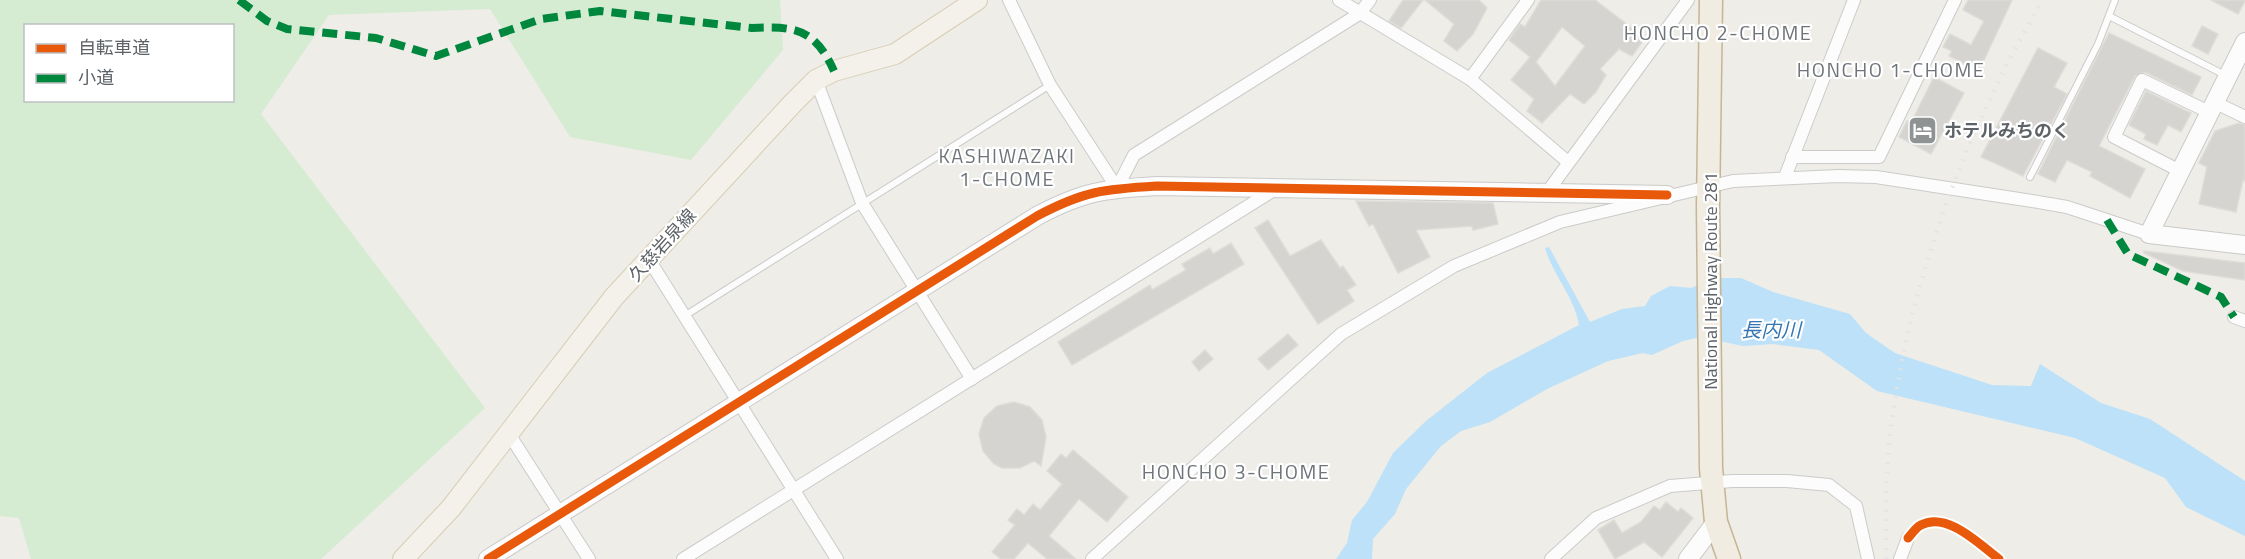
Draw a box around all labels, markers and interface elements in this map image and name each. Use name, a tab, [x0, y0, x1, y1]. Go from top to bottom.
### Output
district label: HONCHO 2-CHOME	[1624, 17, 1812, 48]
legend	[24, 24, 234, 102]
text: 自転車道	[78, 34, 150, 61]
district label: HONCHO 1-CHOME	[1797, 54, 1985, 85]
text: 小道	[78, 64, 114, 91]
hotel icon: ホテルみちのく	[1907, 114, 1939, 146]
place label: ホテルみちのく	[1944, 117, 2070, 144]
district label: KASHIWAZAKI 1-CHOME	[938, 140, 1076, 194]
street label: National Highway Route 281	[1697, 172, 1724, 390]
street label: 久慈岩泉線	[622, 203, 702, 287]
water label: 長内川	[1741, 314, 1803, 345]
district label: HONCHO 3-CHOME	[1142, 456, 1330, 487]

